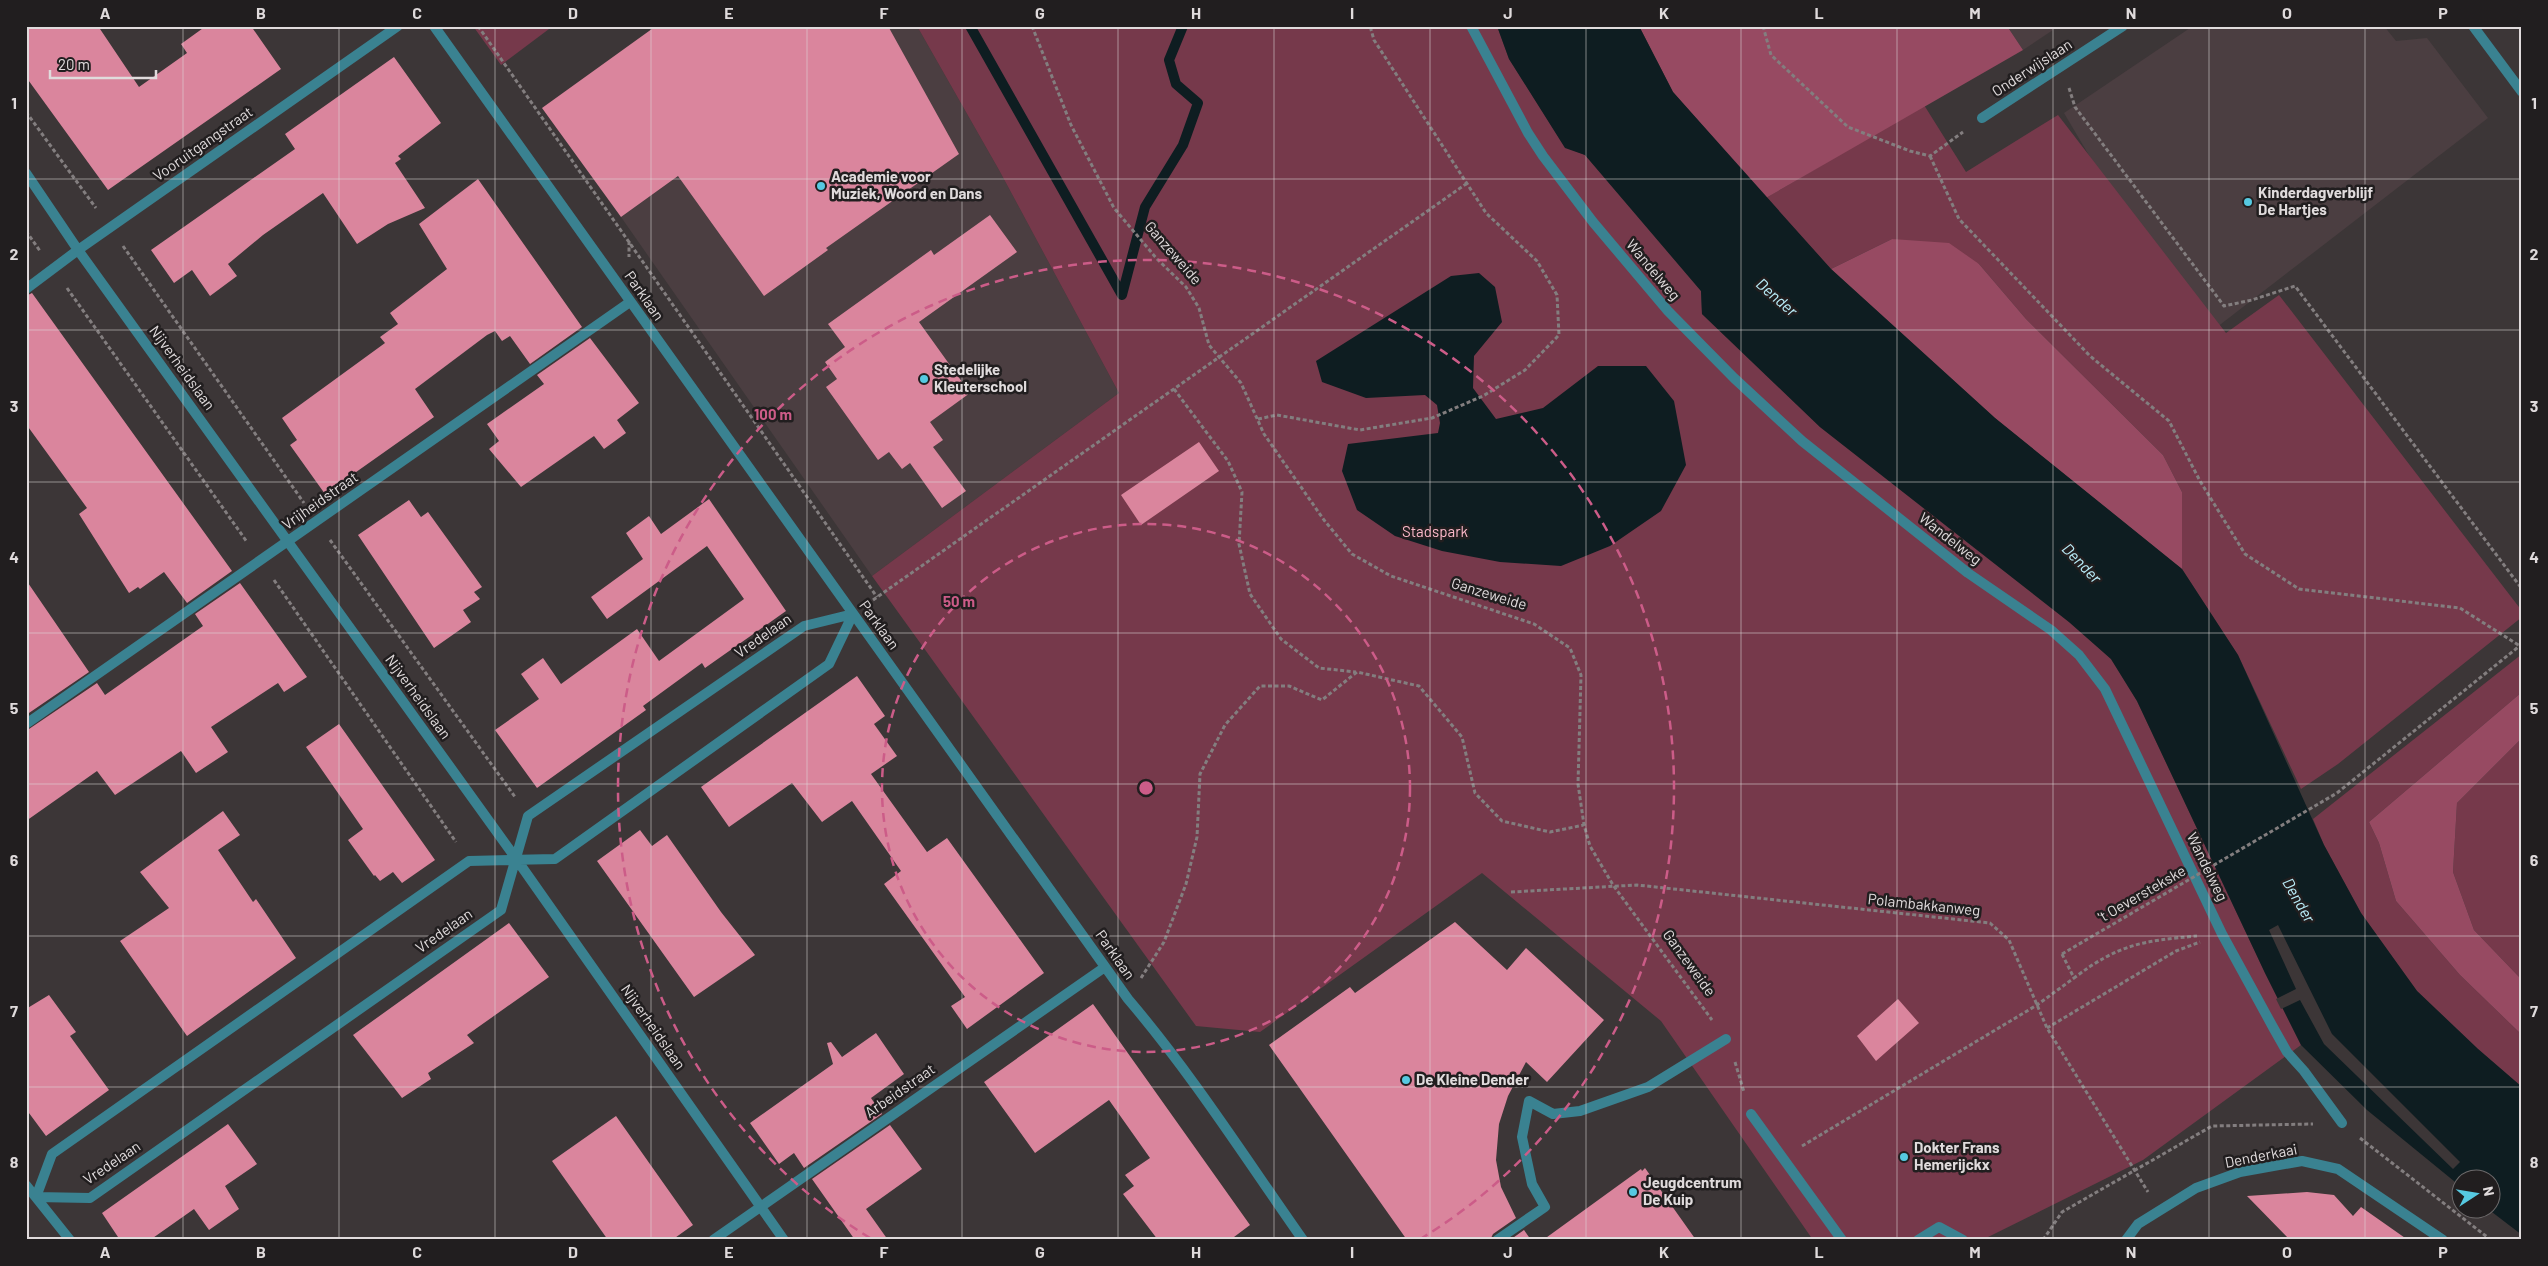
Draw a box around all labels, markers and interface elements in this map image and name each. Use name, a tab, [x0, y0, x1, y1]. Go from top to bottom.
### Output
text: A	[100, 3, 111, 22]
text: B	[256, 3, 266, 22]
text: C	[412, 3, 422, 22]
text: D	[568, 3, 578, 22]
text: E	[724, 3, 734, 22]
text: F	[880, 3, 889, 22]
text: G	[1035, 3, 1045, 22]
text: H	[1191, 3, 1201, 22]
text: I	[1350, 3, 1354, 22]
text: J	[1503, 3, 1513, 22]
text: K	[1659, 3, 1669, 22]
text: L	[1814, 3, 1824, 22]
text: M	[1969, 3, 1981, 22]
text: N	[2126, 3, 2136, 22]
text: O	[2282, 3, 2292, 22]
text: P	[2438, 3, 2448, 22]
street label: Onderwijslaan	[1988, 35, 2075, 100]
scale bar	[50, 48, 156, 80]
text: 20 m	[58, 55, 90, 73]
text: 1	[11, 93, 17, 112]
text: 1	[2531, 93, 2537, 112]
street label: Vooruitgangstraat	[149, 102, 256, 184]
place label: Academie voor Muziek, Woord en Dans	[831, 167, 983, 202]
marker: Academie voor Muziek, Woord en Dans	[815, 180, 827, 192]
place label: Kinderdagverblijf De Hartjes	[2258, 183, 2373, 218]
marker: Kinderdagverblijf De Hartjes	[2242, 196, 2254, 208]
street label: Ganzeweide	[1141, 217, 1206, 288]
street label: Wandelweg	[1623, 235, 1685, 304]
text: 2	[10, 244, 19, 263]
text: 2	[2530, 244, 2539, 263]
street label: Parklaan	[621, 267, 668, 324]
water label: Dender	[1753, 274, 1803, 321]
street label: Nijverheidslaan	[146, 322, 219, 413]
place label: Stedelijke Kleuterschool	[934, 360, 1027, 395]
marker: Stedelijke Kleuterschool	[918, 373, 930, 385]
text: 3	[10, 396, 18, 415]
text: 3	[2530, 396, 2538, 415]
text: 100 m	[754, 405, 792, 423]
street label: Vrijheidstraat	[278, 467, 361, 533]
street label: Wandelweg	[1916, 508, 1985, 568]
park label: Stadspark	[1402, 522, 1469, 540]
water label: Dender	[2059, 539, 2107, 588]
text: 4	[9, 547, 19, 566]
text: 4	[2529, 547, 2539, 566]
street label: Ganzeweide	[1449, 573, 1529, 613]
text: 50 m	[943, 592, 975, 610]
street label: Parklaan	[856, 596, 904, 652]
street label: Vredelaan	[731, 609, 794, 661]
street label: Nijverheidslaan	[382, 651, 455, 742]
text: 5	[10, 698, 19, 717]
text: 5	[2530, 698, 2539, 717]
centre of rings	[1137, 779, 1155, 797]
street label: Wandelweg	[2184, 829, 2232, 904]
text: 6	[10, 850, 19, 869]
text: 6	[2530, 850, 2539, 869]
street label: 't Oeverstekske	[2094, 861, 2189, 925]
water label: Dender	[2279, 874, 2320, 927]
street label: Polambakkanweg	[1867, 889, 1981, 919]
street label: Vredelaan	[412, 904, 475, 956]
street label: Parklaan	[1092, 926, 1139, 983]
street label: Ganzeweide	[1660, 926, 1720, 999]
street label: Nijverheidslaan	[618, 980, 690, 1073]
text: 7	[10, 1001, 18, 1020]
text: 7	[2530, 1001, 2538, 1020]
street label: Arbeidstraat	[861, 1059, 938, 1121]
place label: De Kleine Dender	[1416, 1070, 1529, 1088]
marker: De Kleine Dender	[1400, 1074, 1412, 1086]
street label: Vredelaan	[79, 1136, 143, 1188]
place label: Dokter Frans Hemerijckx	[1914, 1138, 2000, 1173]
street label: Denderkaai	[2223, 1139, 2299, 1171]
marker: Dokter Frans Hemerijckx	[1898, 1151, 1910, 1163]
text: 8	[10, 1152, 19, 1171]
text: 8	[2530, 1152, 2539, 1171]
north arrow	[2450, 1168, 2500, 1218]
place label: Jeugdcentrum De Kuip	[1643, 1173, 1741, 1208]
text: N	[2480, 1185, 2498, 1198]
marker: Jeugdcentrum De Kuip	[1627, 1186, 1639, 1198]
text: A	[100, 1242, 111, 1261]
text: B	[256, 1242, 266, 1261]
text: C	[412, 1242, 422, 1261]
text: D	[568, 1242, 578, 1261]
text: E	[724, 1242, 734, 1261]
text: F	[880, 1242, 889, 1261]
text: G	[1035, 1242, 1045, 1261]
text: H	[1191, 1242, 1201, 1261]
text: I	[1350, 1242, 1354, 1261]
text: J	[1503, 1242, 1513, 1261]
text: K	[1659, 1242, 1669, 1261]
text: L	[1814, 1242, 1824, 1261]
text: M	[1969, 1242, 1981, 1261]
text: N	[2126, 1242, 2136, 1261]
text: O	[2282, 1242, 2292, 1261]
text: P	[2438, 1242, 2448, 1261]

